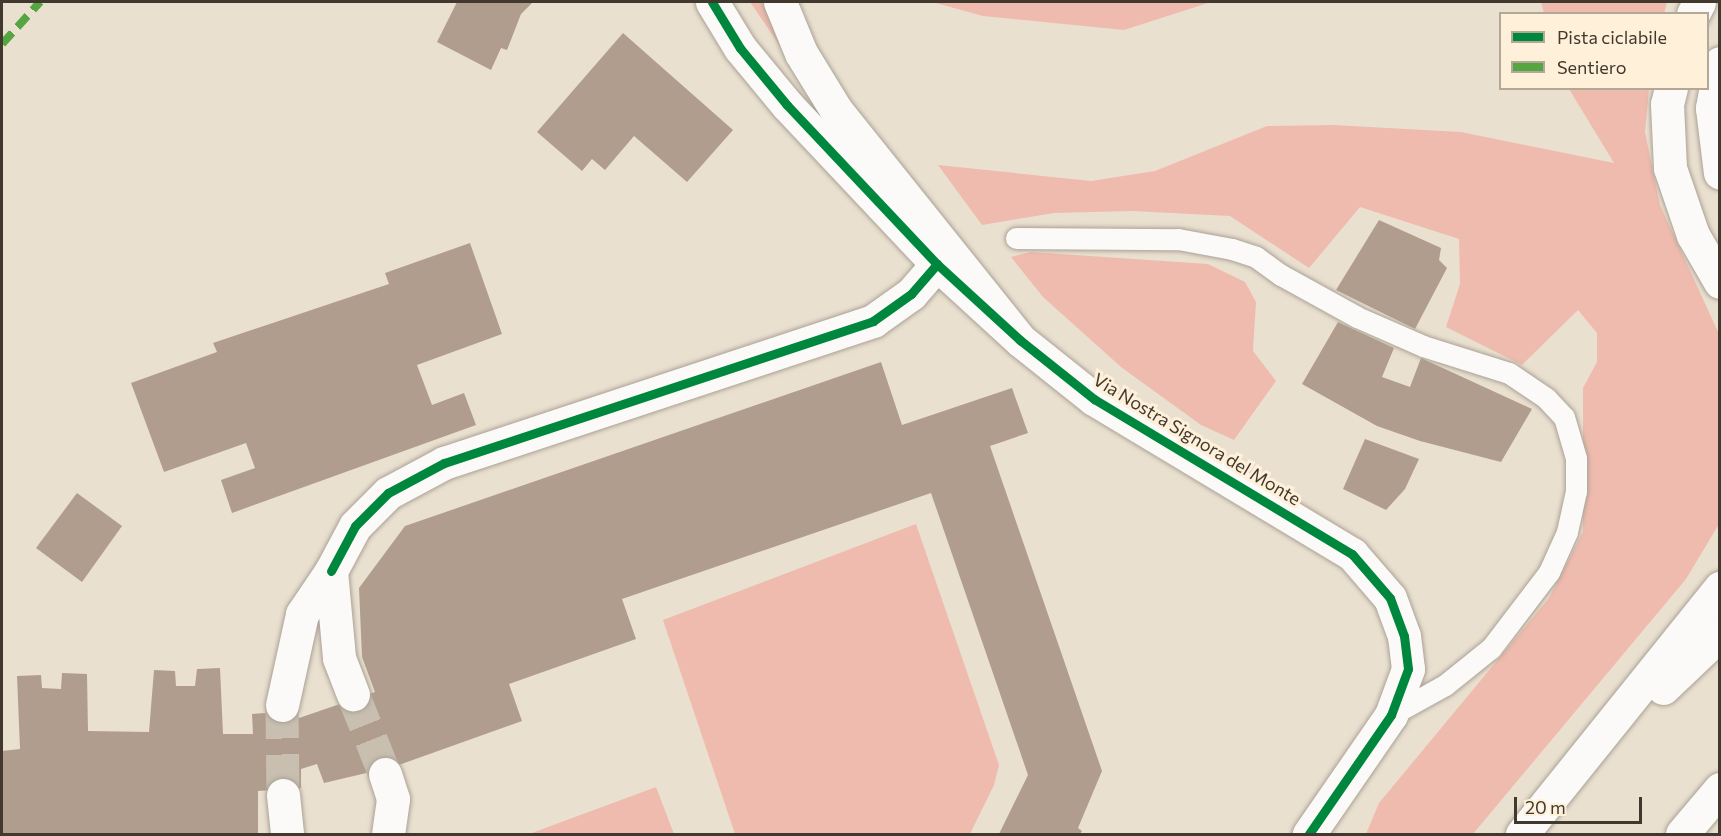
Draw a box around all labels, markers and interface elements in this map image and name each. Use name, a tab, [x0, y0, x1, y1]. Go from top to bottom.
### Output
legend	[1499, 12, 1709, 90]
text: Pista ciclabile	[1557, 26, 1667, 48]
text: Sentiero	[1557, 56, 1627, 78]
street label: Via Nostra Signora del Monte	[1089, 368, 1305, 510]
scale bar	[1517, 785, 1644, 823]
text: 20 m	[1525, 796, 1566, 818]

